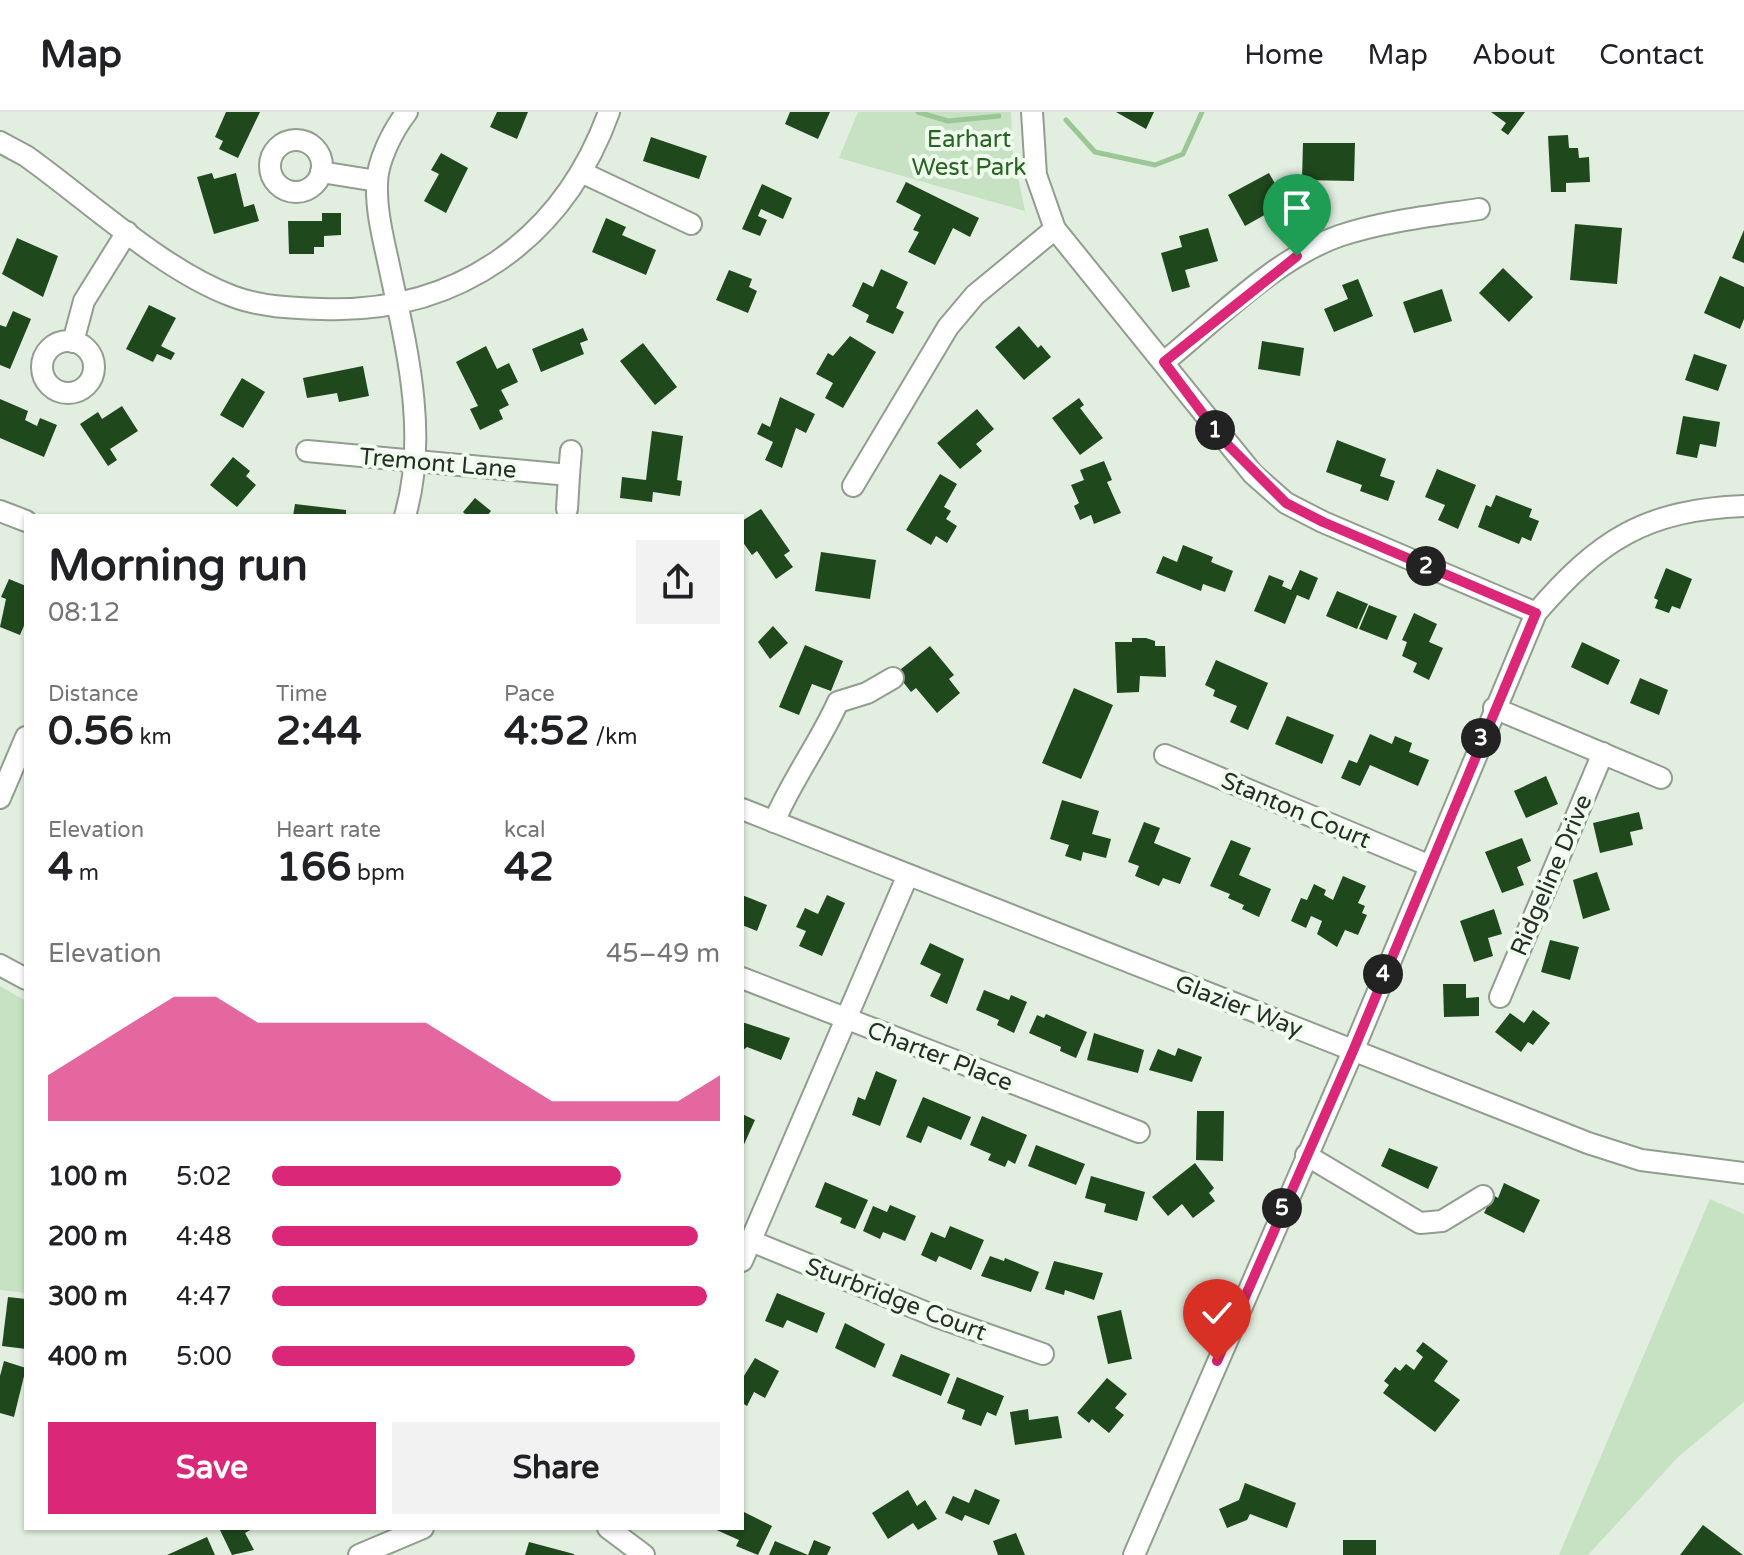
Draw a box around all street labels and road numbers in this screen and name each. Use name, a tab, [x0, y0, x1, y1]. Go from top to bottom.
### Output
street label: Tremont Lane	[358, 442, 518, 485]
street label: Stanton Court	[1217, 766, 1375, 855]
street label: Ridgeline Drive	[1504, 790, 1598, 960]
street label: Glazier Way	[1171, 969, 1307, 1044]
street label: Charter Place	[863, 1015, 1017, 1098]
street label: Sturbridge Court	[801, 1252, 990, 1347]

